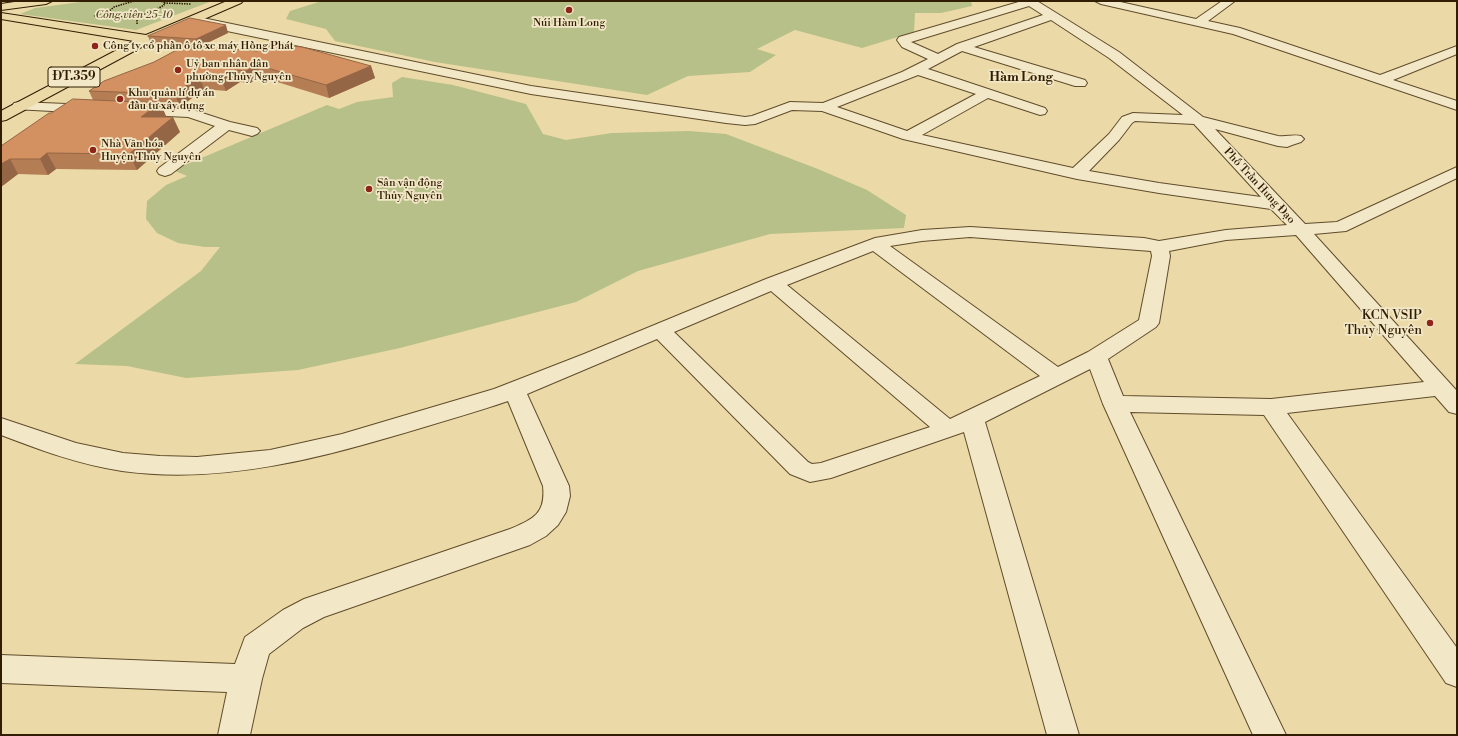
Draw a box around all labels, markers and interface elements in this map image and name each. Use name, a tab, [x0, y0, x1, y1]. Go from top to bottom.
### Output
marker: Núi Hàm Long	[564, 5, 574, 15]
park label: Công viên 25-10	[95, 8, 173, 22]
place label: Núi Hàm Long	[533, 16, 605, 30]
place label: Công ty cổ phần ô tô xe máy Hồng Phát	[103, 39, 294, 53]
marker: Công ty cổ phần ô tô xe máy Hồng Phát	[90, 41, 100, 51]
place label: Uỷ ban nhân dân phường Thủy Nguyên	[186, 57, 291, 83]
marker: Uỷ ban nhân dân phường Thủy Nguyên	[173, 65, 183, 75]
road number: ĐT.359	[48, 67, 100, 87]
district label: Hàm Long	[989, 70, 1053, 86]
place label: Khu quản lí dự án đầu tư xây dựng	[128, 86, 215, 112]
marker: Khu quản lí dự án đầu tư xây dựng	[115, 94, 125, 104]
place label: Nhà Văn hóa Huyện Thủy Nguyên	[101, 137, 201, 163]
marker: Nhà Văn hóa Huyện Thủy Nguyên	[88, 145, 98, 155]
street label: Phố Trần Hưng Đạo	[1220, 145, 1298, 227]
place label: Sân vận động Thủy Nguyên	[377, 176, 442, 202]
marker: Sân vận động Thủy Nguyên	[364, 184, 374, 194]
place label: KCN VSIP Thủy Nguyên	[1345, 308, 1422, 339]
marker: KCN VSIP Thủy Nguyên	[1425, 318, 1435, 328]

